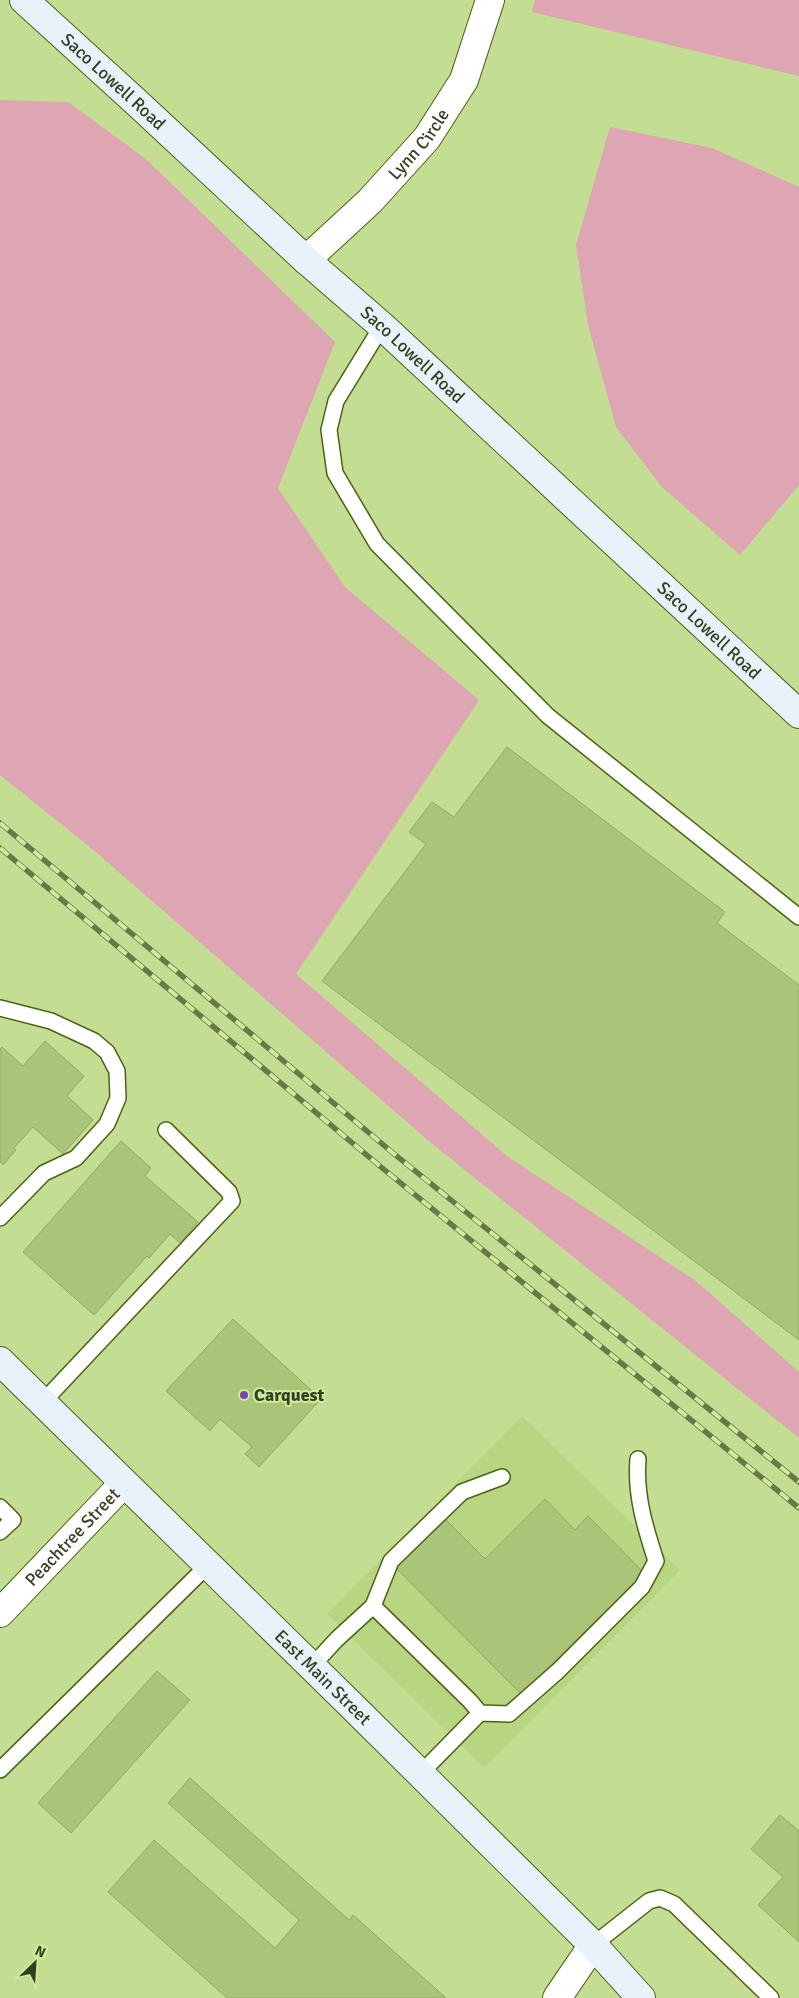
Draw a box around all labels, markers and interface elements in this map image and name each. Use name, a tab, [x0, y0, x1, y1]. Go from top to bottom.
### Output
street label: Saco Lowell Road	[57, 28, 170, 135]
street label: Lynn Circle	[384, 105, 454, 184]
street label: Saco Lowell Road	[356, 301, 469, 408]
street label: Saco Lowell Road	[653, 577, 765, 684]
place label: Carquest	[254, 1384, 325, 1406]
marker: Carquest	[238, 1389, 250, 1401]
street label: Peachtree Street	[20, 1483, 124, 1591]
street label: East Main Street	[270, 1625, 376, 1730]
north arrow	[10, 1938, 60, 1988]
text: N	[32, 1942, 48, 1961]

